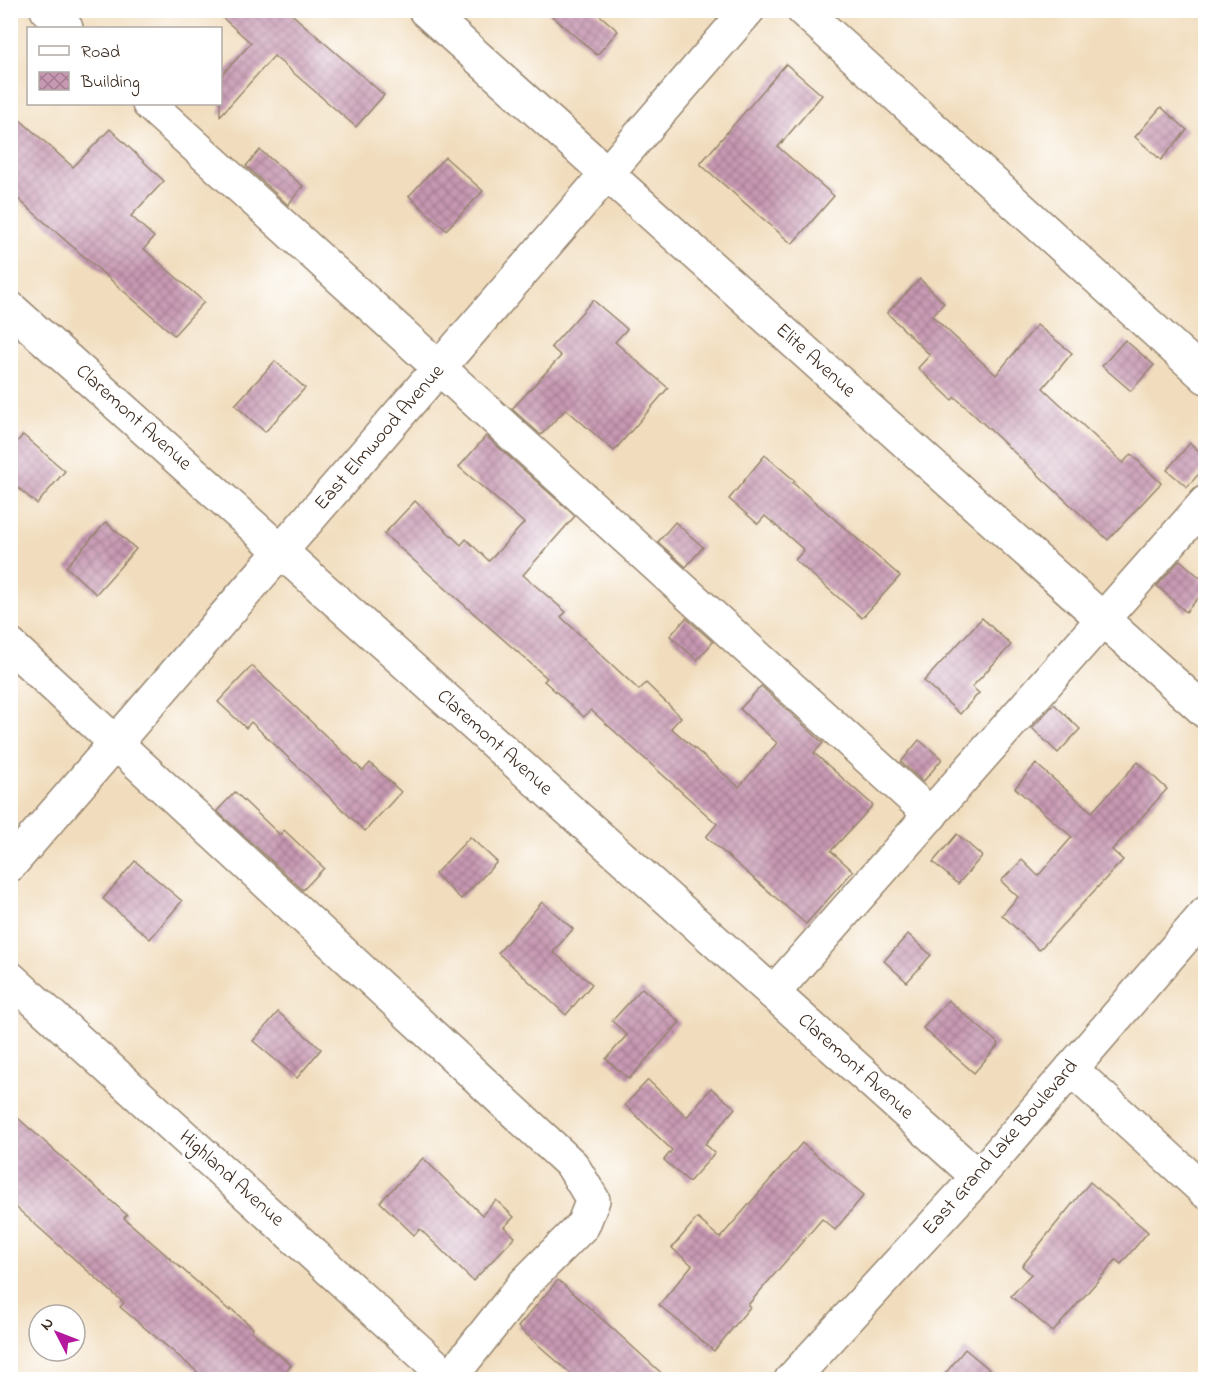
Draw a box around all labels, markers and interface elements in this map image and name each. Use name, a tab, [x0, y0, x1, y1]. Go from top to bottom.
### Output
legend	[27, 27, 222, 105]
text: Road	[81, 40, 120, 66]
text: Building	[80, 70, 140, 97]
street label: Elite Avenue	[768, 317, 862, 405]
street label: Claremont Avenue	[68, 358, 198, 478]
street label: East Elmwood Avenue	[308, 358, 452, 518]
street label: Claremont Avenue	[429, 683, 559, 803]
street label: Claremont Avenue	[790, 1007, 920, 1127]
street label: East Grand Lake Boulevard	[916, 1054, 1086, 1242]
street label: Highland Avenue	[171, 1124, 290, 1235]
north arrow	[27, 1303, 87, 1363]
text: N	[35, 1312, 60, 1336]

